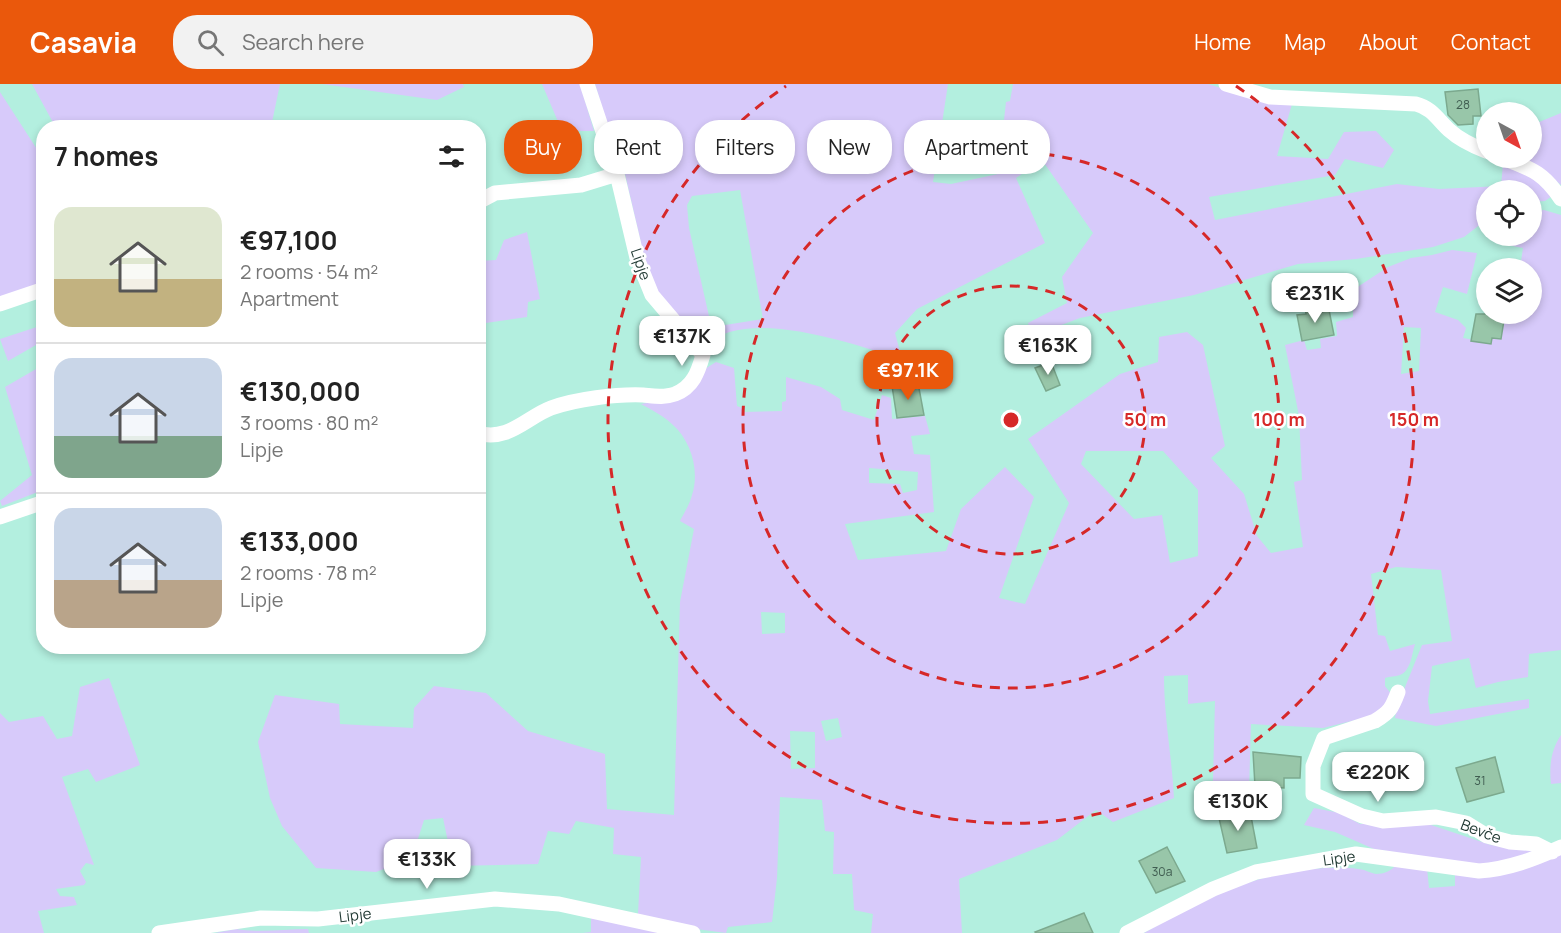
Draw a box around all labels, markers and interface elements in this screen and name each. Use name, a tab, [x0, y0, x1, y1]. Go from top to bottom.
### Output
search box	[173, 15, 593, 69]
text: Casavia	[30, 23, 137, 61]
icon: search	[194, 26, 227, 59]
text: Search here	[242, 27, 364, 57]
text: Home	[1194, 28, 1251, 56]
text: Map	[1284, 28, 1326, 56]
text: About	[1359, 28, 1418, 56]
text: Contact	[1451, 28, 1531, 56]
house number: 28	[1456, 96, 1470, 113]
north arrow	[1476, 102, 1542, 168]
map controls	[1476, 102, 1542, 324]
chip: Buy	[504, 120, 582, 174]
chip: Rent	[594, 120, 683, 174]
chip: Filters	[695, 120, 795, 174]
chip: New	[807, 120, 892, 174]
chip: Apartment	[904, 120, 1050, 174]
text: 7 homes	[54, 138, 158, 174]
icon: filters	[435, 140, 468, 173]
button: locate	[1476, 180, 1542, 246]
text: €97,100	[240, 222, 338, 258]
icon: home	[102, 231, 174, 303]
street label: Lipje	[626, 245, 656, 283]
text: 2 rooms · 54 m²	[240, 258, 378, 285]
button: layers	[1476, 258, 1542, 324]
pin: €231K	[1273, 273, 1357, 324]
text: €231K	[1286, 279, 1344, 306]
text: Apartment	[240, 285, 339, 312]
pin: €137K	[640, 316, 724, 367]
text: €137K	[653, 322, 711, 349]
pin: €163K	[1006, 325, 1090, 376]
text: €163K	[1018, 331, 1078, 358]
pin: €97.1K	[859, 350, 957, 401]
text: €97.1K	[877, 356, 939, 383]
text: €130,000	[240, 373, 361, 409]
icon: home	[102, 382, 174, 454]
text: 50 m	[1124, 407, 1166, 431]
text: 100 m	[1253, 407, 1305, 431]
text: 150 m	[1389, 407, 1439, 431]
text: 3 rooms · 80 m²	[240, 409, 379, 436]
centre of rings	[1001, 410, 1021, 430]
text: Lipje	[240, 436, 283, 463]
text: €133,000	[240, 523, 359, 559]
icon: home	[102, 532, 174, 604]
text: 2 rooms · 78 m²	[240, 559, 377, 586]
text: Lipje	[240, 586, 283, 613]
pin: €220K	[1336, 752, 1420, 803]
text: €220K	[1346, 758, 1410, 785]
house number: 31	[1474, 772, 1486, 789]
pin: €130K	[1196, 781, 1280, 832]
text: €130K	[1208, 787, 1268, 814]
street label: Bevče	[1458, 814, 1505, 848]
pin: €133K	[385, 839, 469, 890]
text: €133K	[398, 845, 456, 872]
street label: Lipje	[1321, 845, 1357, 871]
house number: 30a	[1152, 863, 1172, 880]
street label: Lipje	[338, 903, 373, 927]

